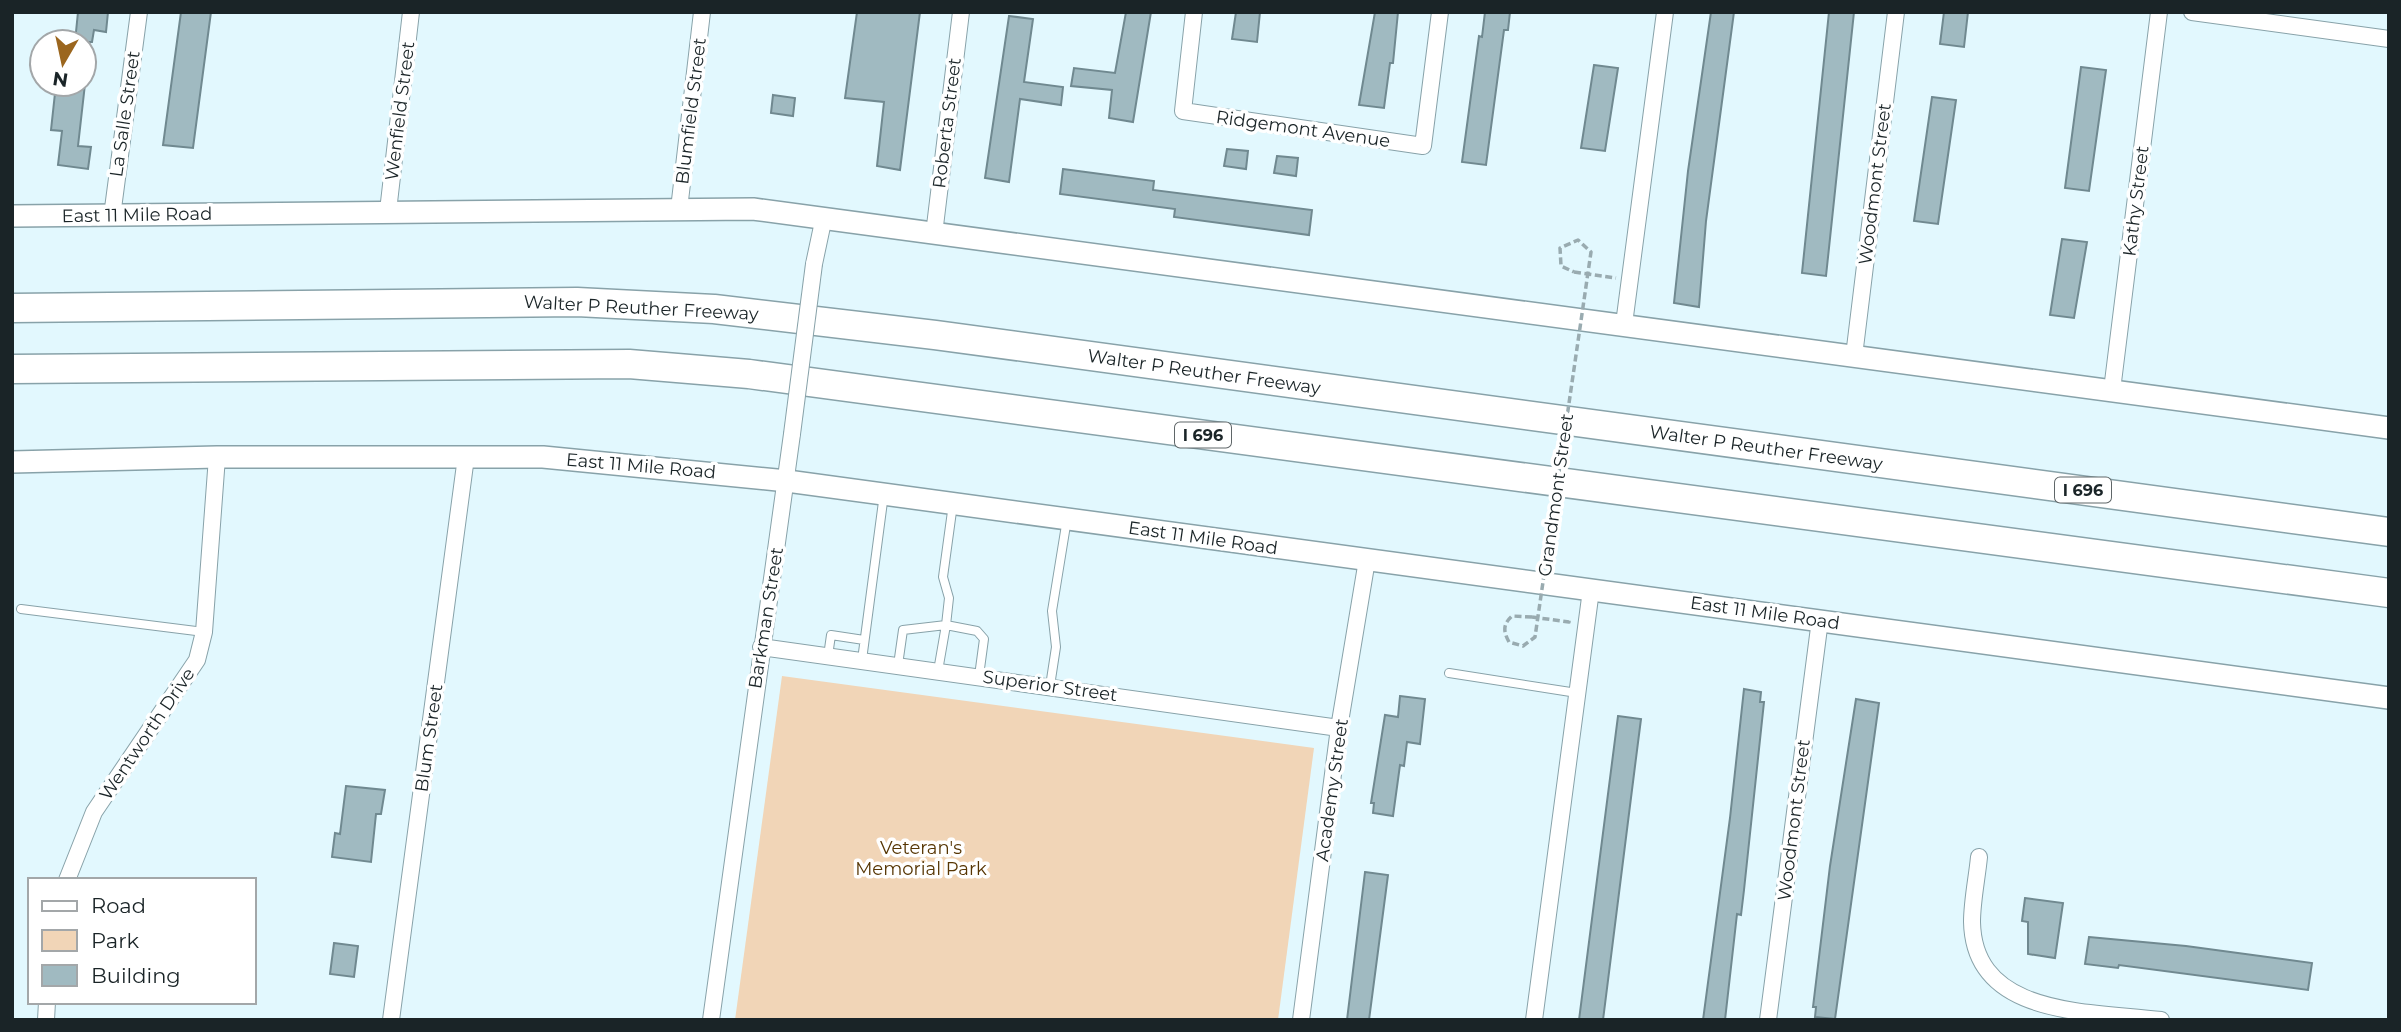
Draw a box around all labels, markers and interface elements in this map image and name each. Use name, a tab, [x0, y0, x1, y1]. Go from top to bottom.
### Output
north arrow	[28, 28, 98, 98]
street label: Blumfield Street	[671, 36, 711, 186]
street label: Wenfield Street	[381, 40, 419, 182]
street label: La Salle Street	[105, 49, 145, 179]
street label: Roberta Street	[928, 56, 966, 190]
text: N	[51, 67, 70, 92]
street label: Woodmont Street	[1854, 102, 1896, 266]
street label: Ridgemont Avenue	[1214, 106, 1392, 152]
street label: Kathy Street	[2118, 144, 2154, 258]
street label: East 11 Mile Road	[62, 203, 212, 227]
street label: Walter P Reuther Freeway	[523, 291, 759, 325]
street label: Walter P Reuther Freeway	[1086, 345, 1322, 399]
street label: Grandmont Street	[1534, 412, 1578, 578]
street label: Walter P Reuther Freeway	[1648, 421, 1884, 475]
road number: I 696	[1175, 422, 1231, 448]
street label: East 11 Mile Road	[565, 448, 717, 484]
road number: I 696	[2055, 477, 2111, 503]
street label: East 11 Mile Road	[1127, 517, 1279, 559]
street label: Barkman Street	[744, 546, 788, 690]
street label: East 11 Mile Road	[1689, 592, 1841, 634]
street label: Wentworth Drive	[95, 664, 199, 804]
street label: Superior Street	[981, 666, 1119, 706]
street label: Blum Street	[411, 683, 447, 793]
street label: Academy Street	[1311, 717, 1353, 863]
street label: Woodmont Street	[1773, 738, 1815, 902]
park label: Veteran's Memorial Park	[855, 837, 987, 880]
legend	[28, 878, 256, 1004]
text: Road	[91, 893, 146, 918]
text: Park	[91, 928, 139, 953]
text: Building	[91, 963, 181, 988]

